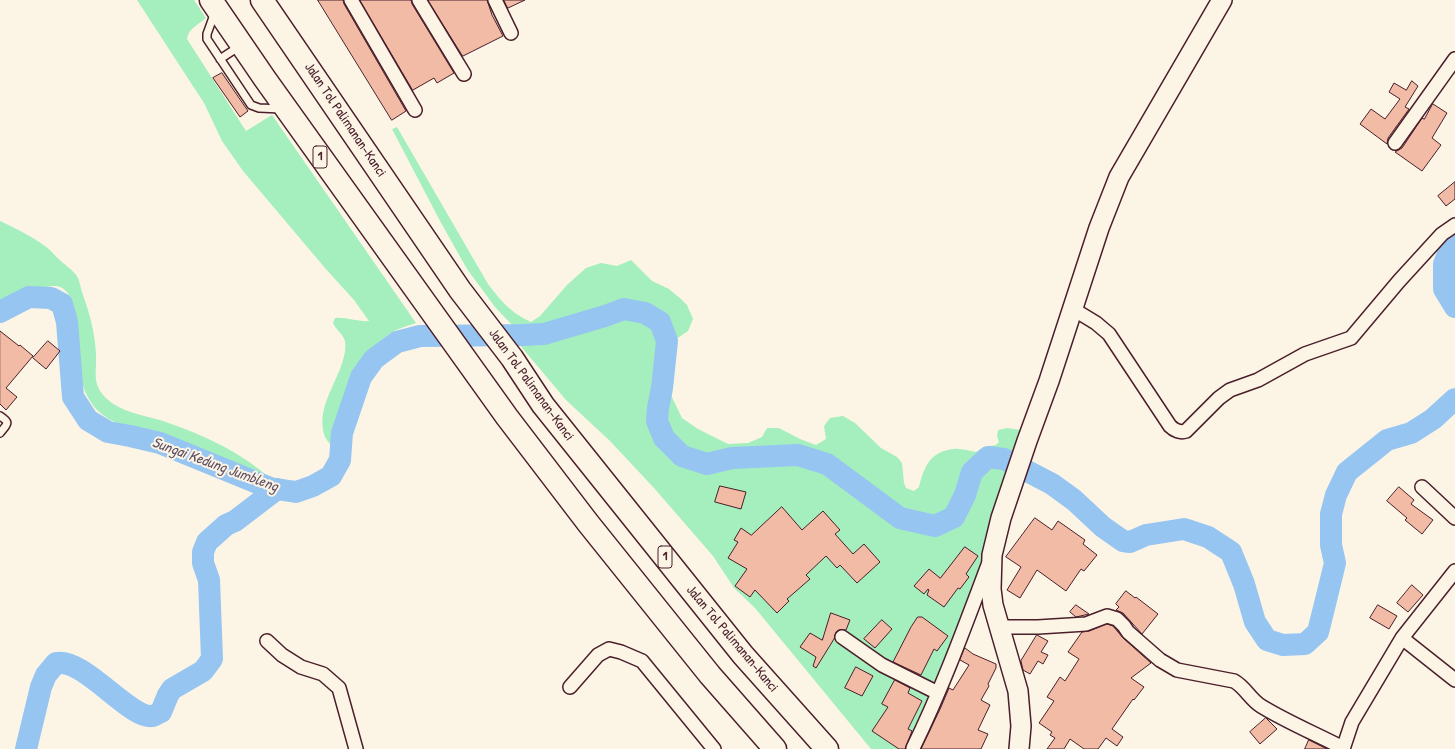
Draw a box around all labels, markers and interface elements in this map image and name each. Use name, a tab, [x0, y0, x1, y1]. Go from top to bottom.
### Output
street label: Jalan Tol Palimanan–Kanci	[300, 60, 390, 180]
road number: 1	[313, 146, 327, 168]
street label: Jalan Tol Palimanan–Kanci	[485, 326, 577, 444]
water label: Sungai Kedung Jumbleng	[149, 434, 281, 496]
road number: 1	[658, 546, 672, 568]
street label: Jalan Tol Palimanan–Kanci	[682, 582, 782, 696]

